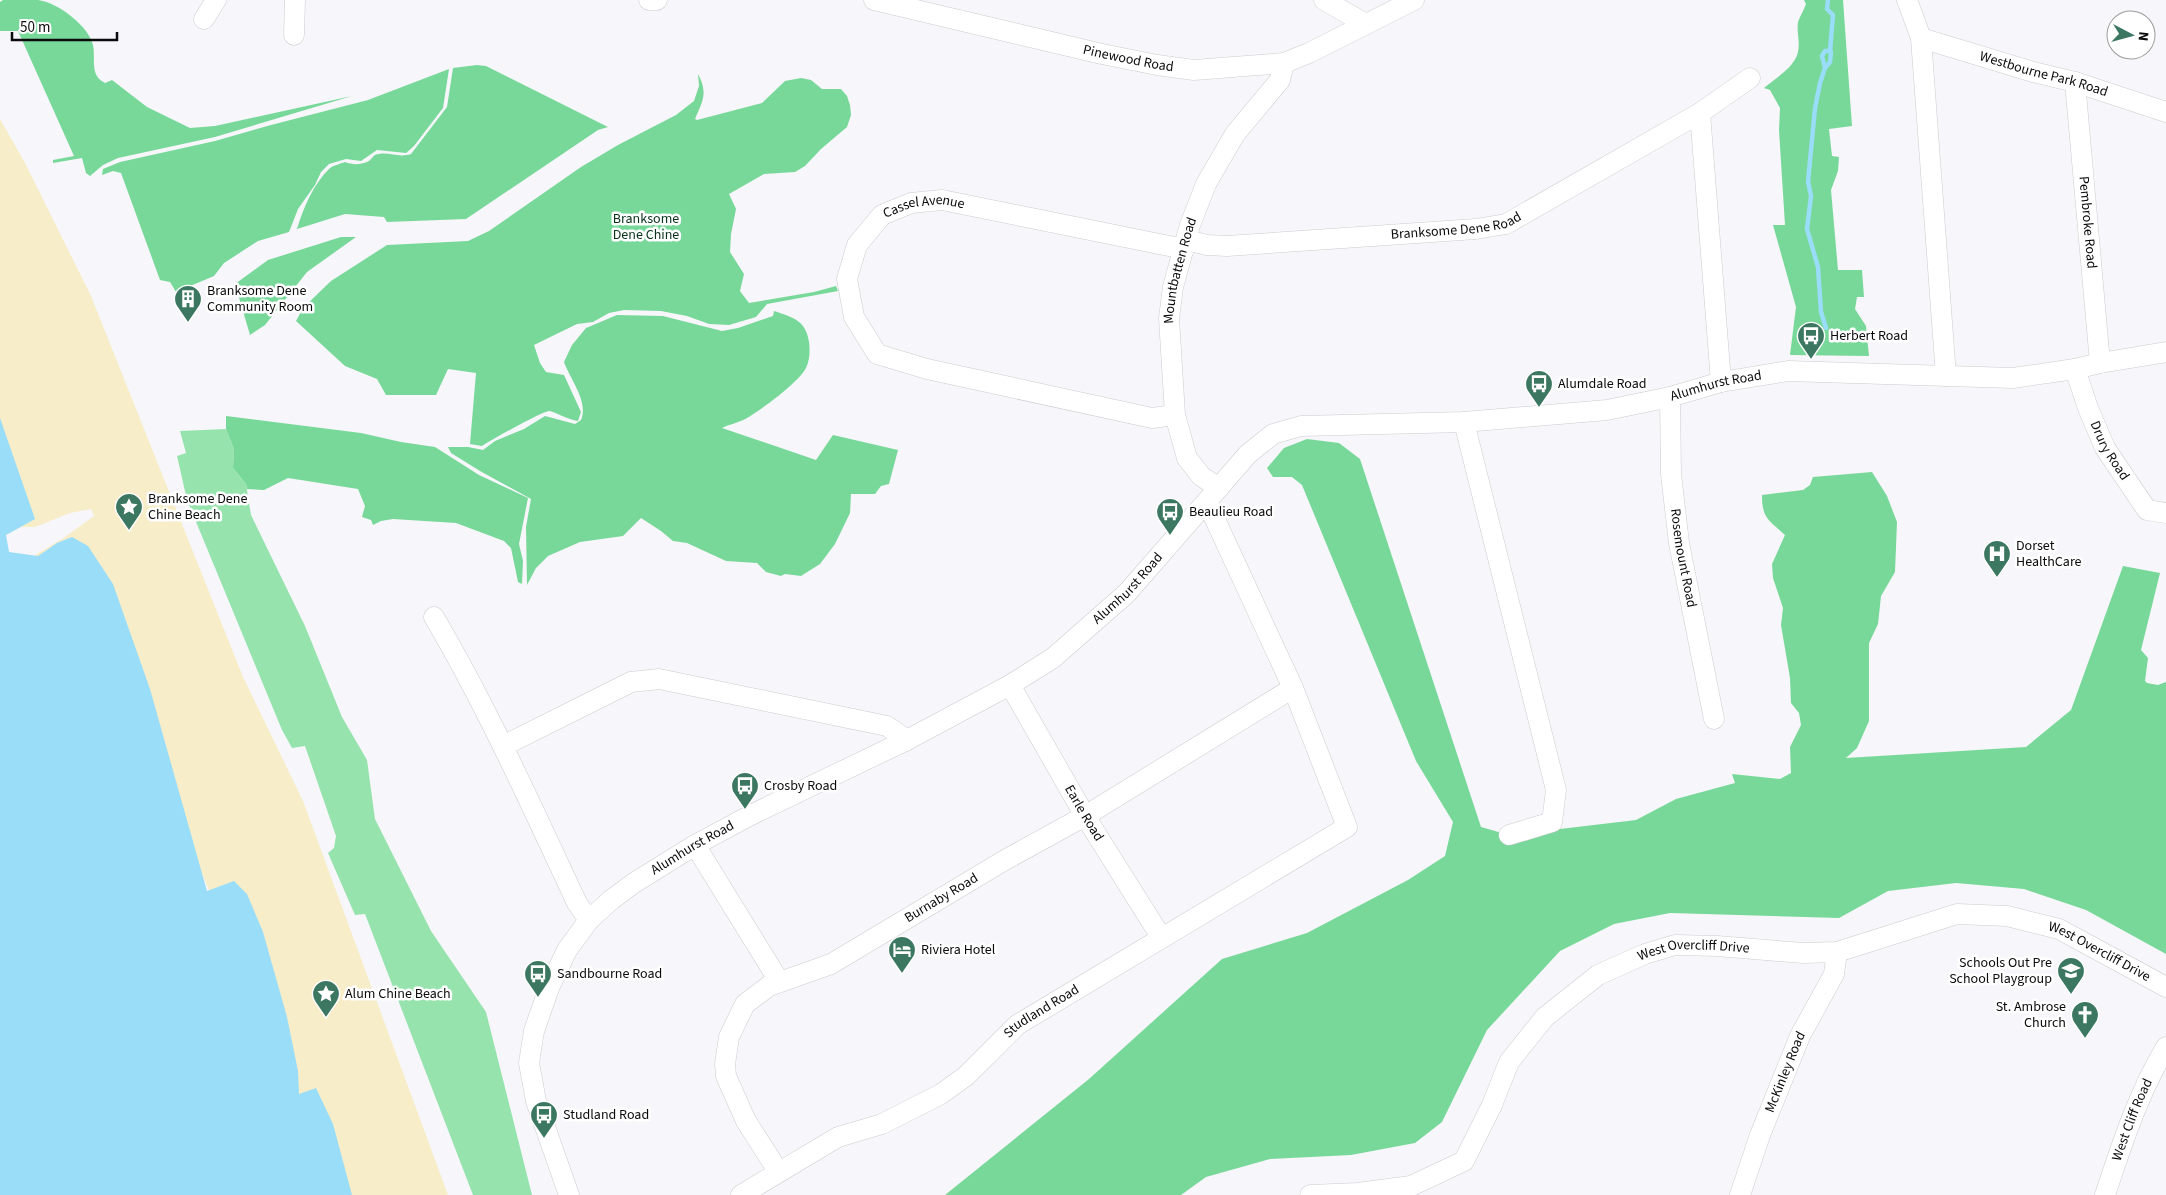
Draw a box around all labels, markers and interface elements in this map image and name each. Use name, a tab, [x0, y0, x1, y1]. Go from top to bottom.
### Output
scale bar	[12, 10, 118, 42]
north arrow	[2106, 10, 2156, 60]
text: 50 m	[20, 17, 50, 38]
text: N	[2133, 31, 2153, 42]
street label: Pinewood Road	[1081, 40, 1175, 77]
street label: Westbourne Park Road	[1977, 46, 2111, 102]
street label: Pembroke Road	[2073, 175, 2102, 270]
street label: Cassel Avenue	[880, 190, 966, 223]
street label: Branksome Dene Road	[1390, 207, 1525, 245]
park label: Branksome Dene Chine	[613, 209, 679, 245]
street label: Mountbatten Road	[1159, 214, 1202, 324]
place label: Branksome Dene Community Room	[207, 281, 313, 317]
building icon: Branksome Dene Community Room	[173, 284, 203, 323]
bus stop icon: Herbert Road	[1796, 321, 1826, 360]
place label: Herbert Road	[1830, 326, 1908, 346]
street label: Alumhurst Road	[1668, 365, 1763, 406]
bus stop icon: Alumdale Road	[1524, 369, 1554, 408]
place label: Alumdale Road	[1558, 374, 1647, 394]
street label: Drury Road	[2085, 418, 2134, 484]
place label: Branksome Dene Chine Beach	[148, 489, 247, 525]
place icon: Branksome Dene Chine Beach	[114, 492, 144, 531]
bus stop icon: Beaulieu Road	[1155, 497, 1185, 536]
place label: Beaulieu Road	[1189, 502, 1273, 522]
street label: Rosemount Road	[1665, 507, 1702, 609]
place label: Dorset HealthCare	[2016, 536, 2082, 572]
hospital icon: Dorset HealthCare	[1982, 539, 2012, 578]
street label: Alumhurst Road	[1088, 548, 1168, 629]
bus stop icon: Crosby Road	[730, 771, 760, 810]
place label: Crosby Road	[764, 776, 837, 796]
street label: Earle Road	[1059, 781, 1109, 845]
street label: Alumhurst Road	[647, 816, 738, 880]
street label: Burnaby Road	[901, 868, 982, 928]
street label: West Overcliff Drive	[2046, 917, 2154, 987]
hotel icon: Riviera Hotel	[887, 935, 917, 974]
street label: West Overcliff Drive	[1634, 935, 1750, 966]
place label: Riviera Hotel	[921, 940, 996, 960]
place label: Schools Out Pre School Playgroup	[1949, 953, 2052, 989]
school or university icon: Schools Out Pre School Playgroup	[2056, 956, 2086, 995]
bus stop icon: Sandbourne Road	[523, 959, 553, 998]
place label: Sandbourne Road	[557, 964, 662, 984]
place icon: Alum Chine Beach	[311, 979, 341, 1018]
street label: Studland Road	[999, 980, 1083, 1043]
place label: Alum Chine Beach	[345, 984, 451, 1004]
place label: St. Ambrose Church	[1996, 997, 2066, 1033]
church icon: St. Ambrose Church	[2070, 1000, 2100, 1039]
street label: McKinley Road	[1760, 1028, 1811, 1116]
street label: West Cliff Road	[2107, 1075, 2158, 1164]
bus stop icon: Studland Road	[529, 1100, 559, 1139]
place label: Studland Road	[563, 1105, 649, 1125]

